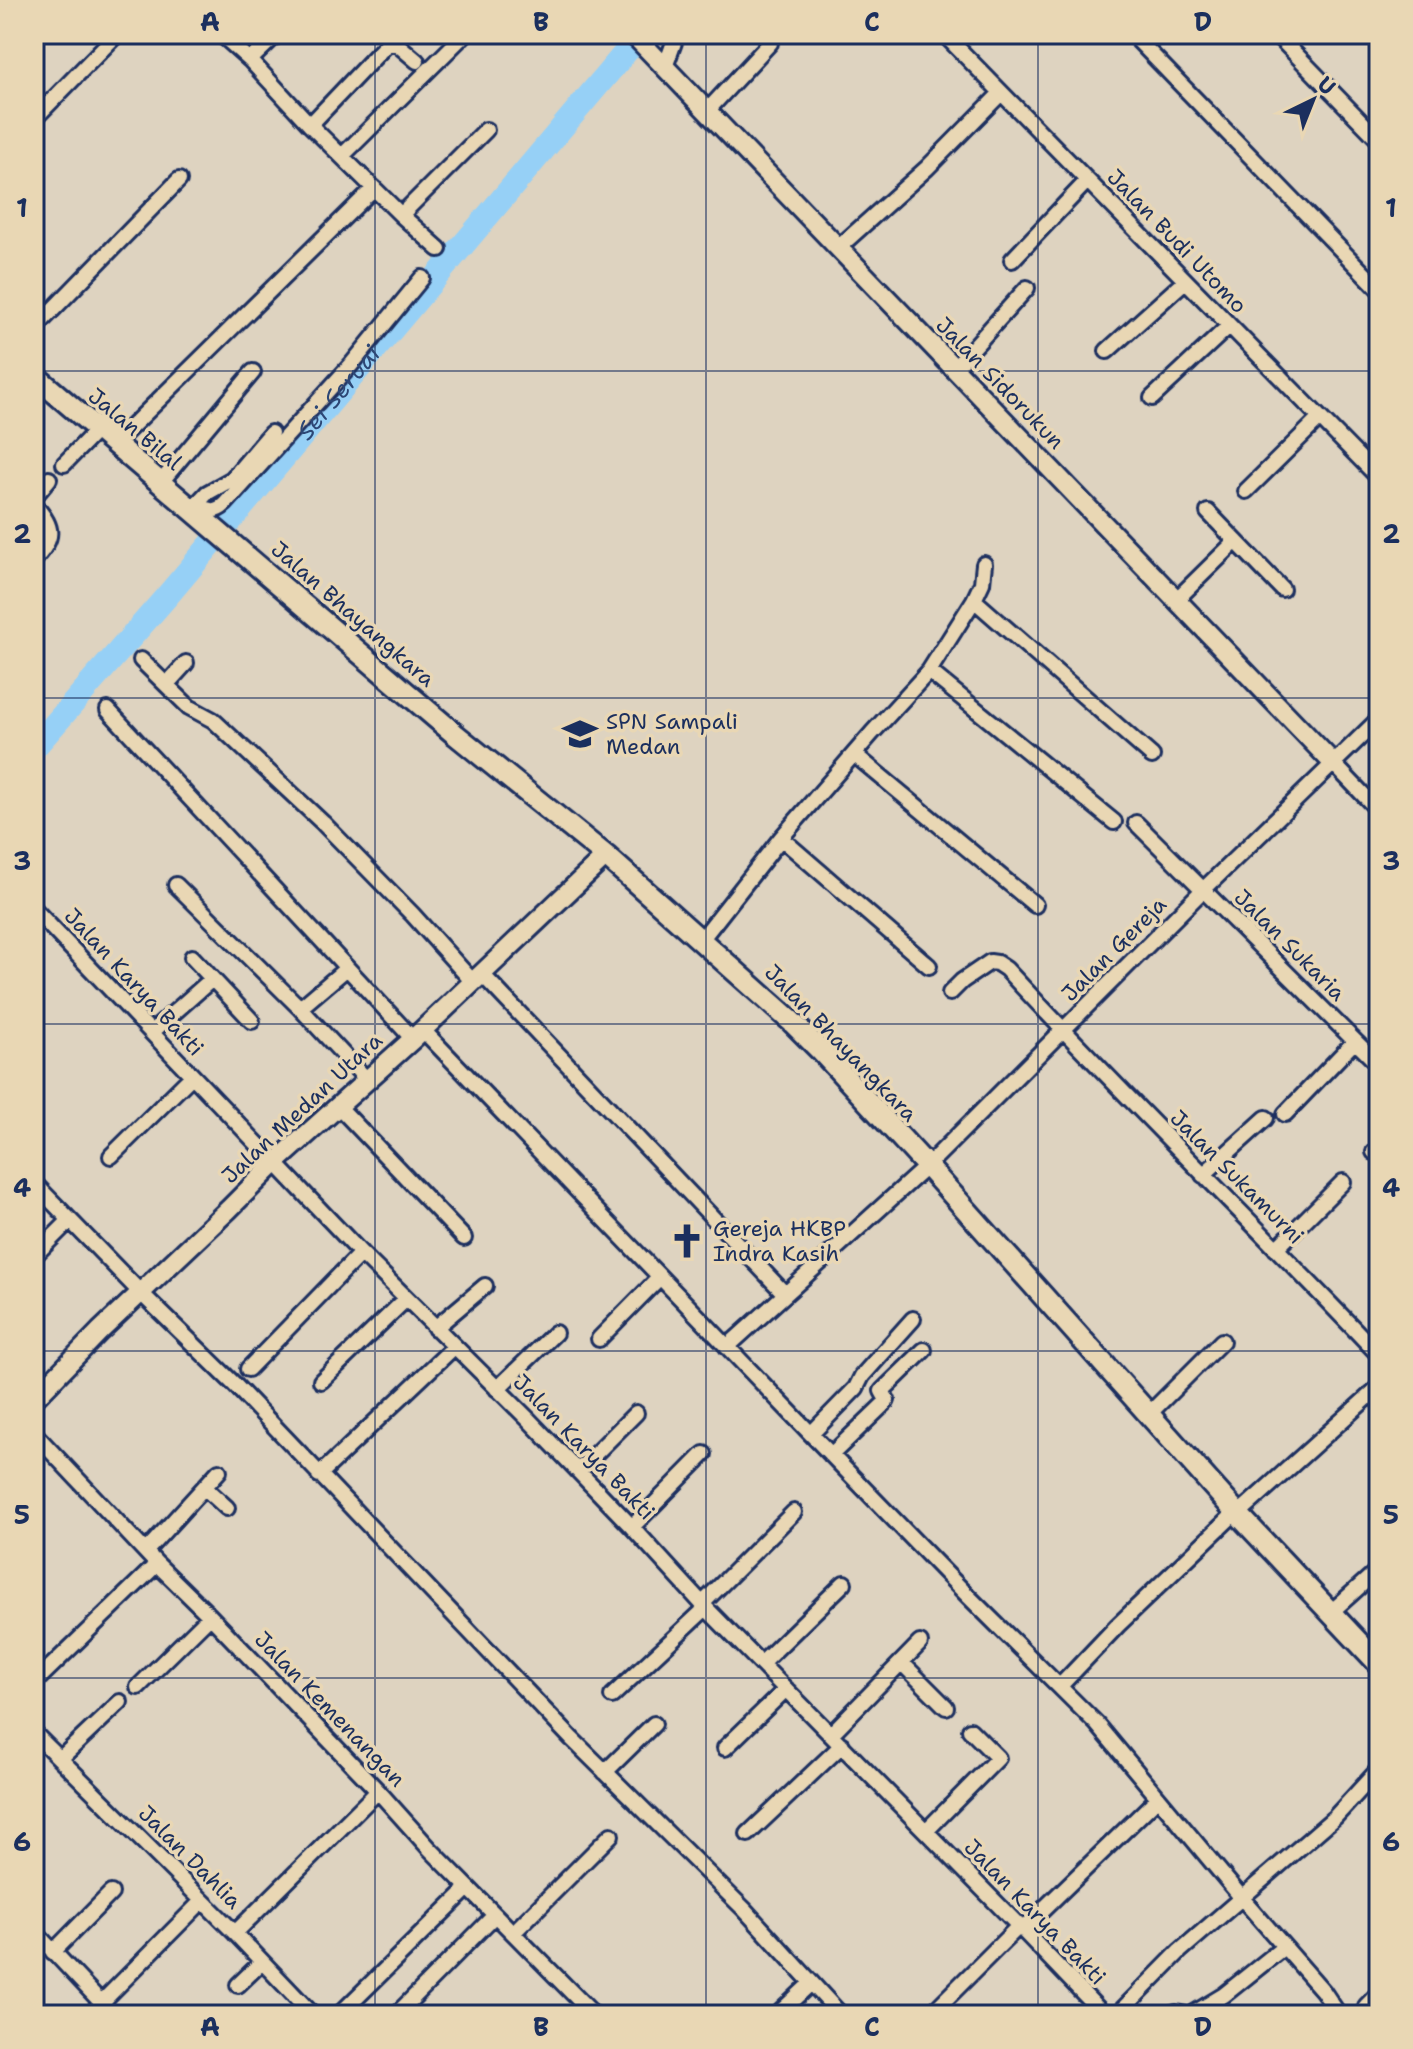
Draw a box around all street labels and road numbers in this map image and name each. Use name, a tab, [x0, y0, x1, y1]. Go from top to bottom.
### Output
street label: Jalan Budi Utomo	[1101, 163, 1253, 319]
street label: Jalan Sidorukun	[929, 311, 1071, 455]
street label: Jalan Bilal	[82, 381, 188, 477]
street label: Jalan Bhayangkara	[265, 535, 441, 693]
street label: Jalan Sukaria	[1228, 883, 1352, 1007]
street label: Jalan Gereja	[1055, 890, 1173, 1008]
street label: Jalan Karya Bakti	[58, 902, 210, 1062]
street label: Jalan Bhayangkara	[758, 958, 924, 1128]
street label: Jalan Medan Utara	[216, 1026, 389, 1190]
street label: Jalan Sukamurni	[1164, 1104, 1310, 1250]
street label: Jalan Karya Bakti	[507, 1368, 661, 1526]
street label: Jalan Kemenangan	[248, 1625, 412, 1793]
street label: Jalan Dahlia	[132, 1799, 248, 1915]
street label: Jalan Karya Bakti	[958, 1833, 1112, 1991]

